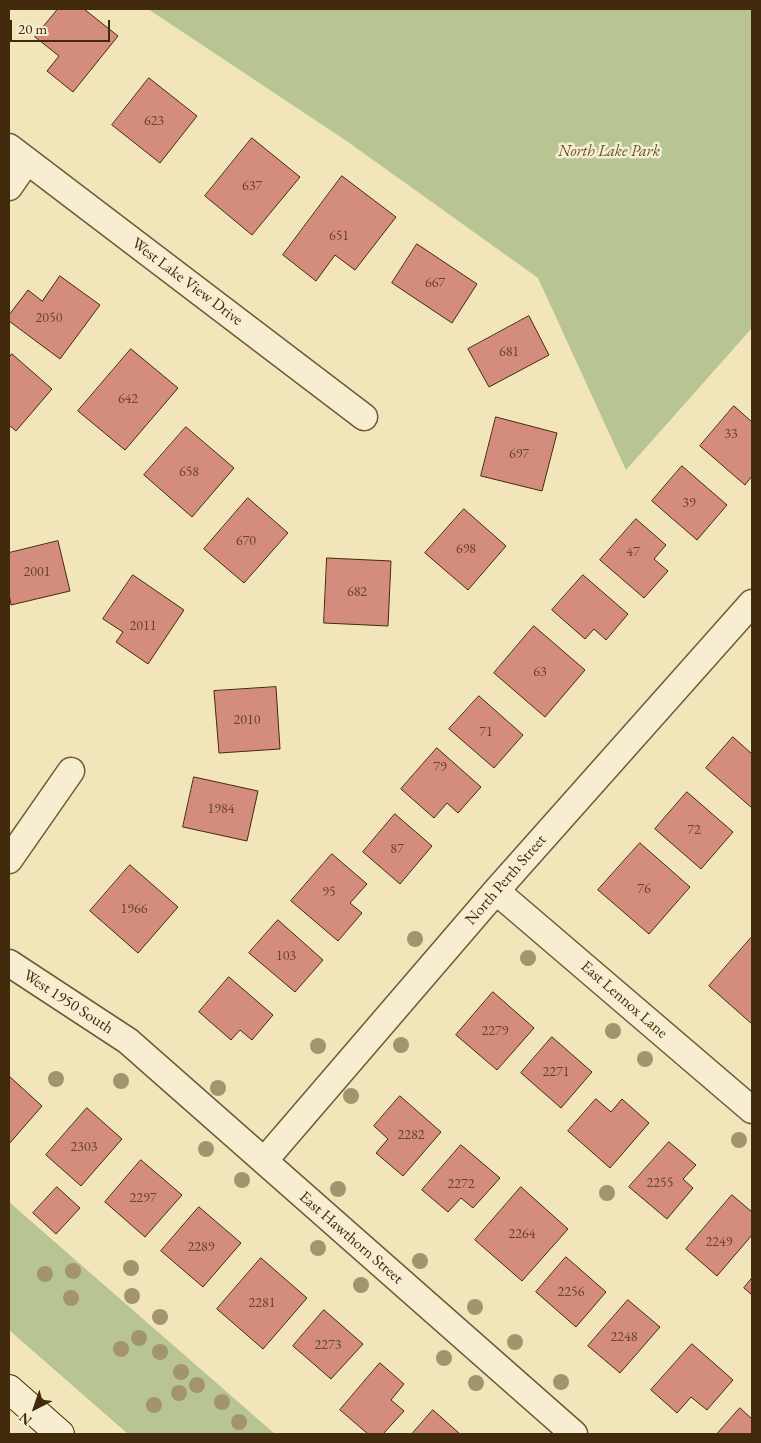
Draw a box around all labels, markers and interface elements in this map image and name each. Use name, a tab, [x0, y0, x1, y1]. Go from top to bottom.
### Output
scale bar	[12, 10, 112, 42]
text: 20 m	[18, 19, 47, 38]
house number: 623	[144, 113, 164, 129]
park label: North Lake Park	[558, 142, 660, 162]
house number: 637	[242, 178, 262, 194]
house number: 651	[329, 228, 349, 244]
street label: West Lake View Drive	[128, 234, 246, 330]
house number: 667	[425, 275, 445, 291]
house number: 2050	[36, 310, 62, 326]
house number: 681	[499, 344, 519, 360]
house number: 642	[118, 391, 138, 407]
house number: 33	[724, 426, 738, 442]
house number: 697	[509, 446, 529, 462]
house number: 658	[179, 464, 199, 480]
house number: 39	[682, 495, 696, 511]
house number: 670	[236, 533, 256, 549]
house number: 698	[456, 541, 476, 557]
house number: 47	[626, 544, 640, 560]
house number: 2001	[24, 564, 50, 580]
house number: 682	[347, 584, 367, 600]
house number: 2011	[130, 618, 156, 634]
house number: 63	[533, 664, 547, 680]
house number: 2010	[234, 712, 260, 728]
house number: 71	[479, 724, 493, 740]
house number: 79	[433, 759, 447, 775]
house number: 1984	[208, 801, 234, 817]
house number: 72	[687, 822, 701, 838]
street label: North Perth Street	[461, 831, 551, 929]
house number: 87	[390, 841, 404, 857]
house number: 76	[637, 881, 651, 897]
house number: 95	[322, 884, 336, 900]
house number: 1966	[121, 901, 147, 917]
house number: 103	[276, 948, 296, 964]
street label: East Lennox Lane	[577, 957, 671, 1043]
street label: West 1950 South	[19, 966, 117, 1038]
house number: 2279	[482, 1023, 508, 1039]
house number: 2271	[543, 1064, 569, 1080]
house number: 2282	[398, 1127, 424, 1143]
house number: 2303	[71, 1139, 97, 1155]
house number: 2255	[647, 1175, 673, 1191]
house number: 2272	[448, 1176, 474, 1192]
street label: East Hawthorn Street	[295, 1188, 407, 1288]
house number: 2297	[130, 1190, 156, 1206]
house number: 2264	[509, 1226, 535, 1242]
house number: 2249	[706, 1234, 732, 1250]
house number: 2289	[188, 1239, 214, 1255]
house number: 2256	[558, 1284, 584, 1300]
house number: 2281	[249, 1295, 275, 1311]
house number: 2248	[611, 1329, 637, 1345]
house number: 2273	[315, 1337, 341, 1353]
north arrow	[10, 1383, 60, 1433]
text: N	[15, 1409, 35, 1430]

